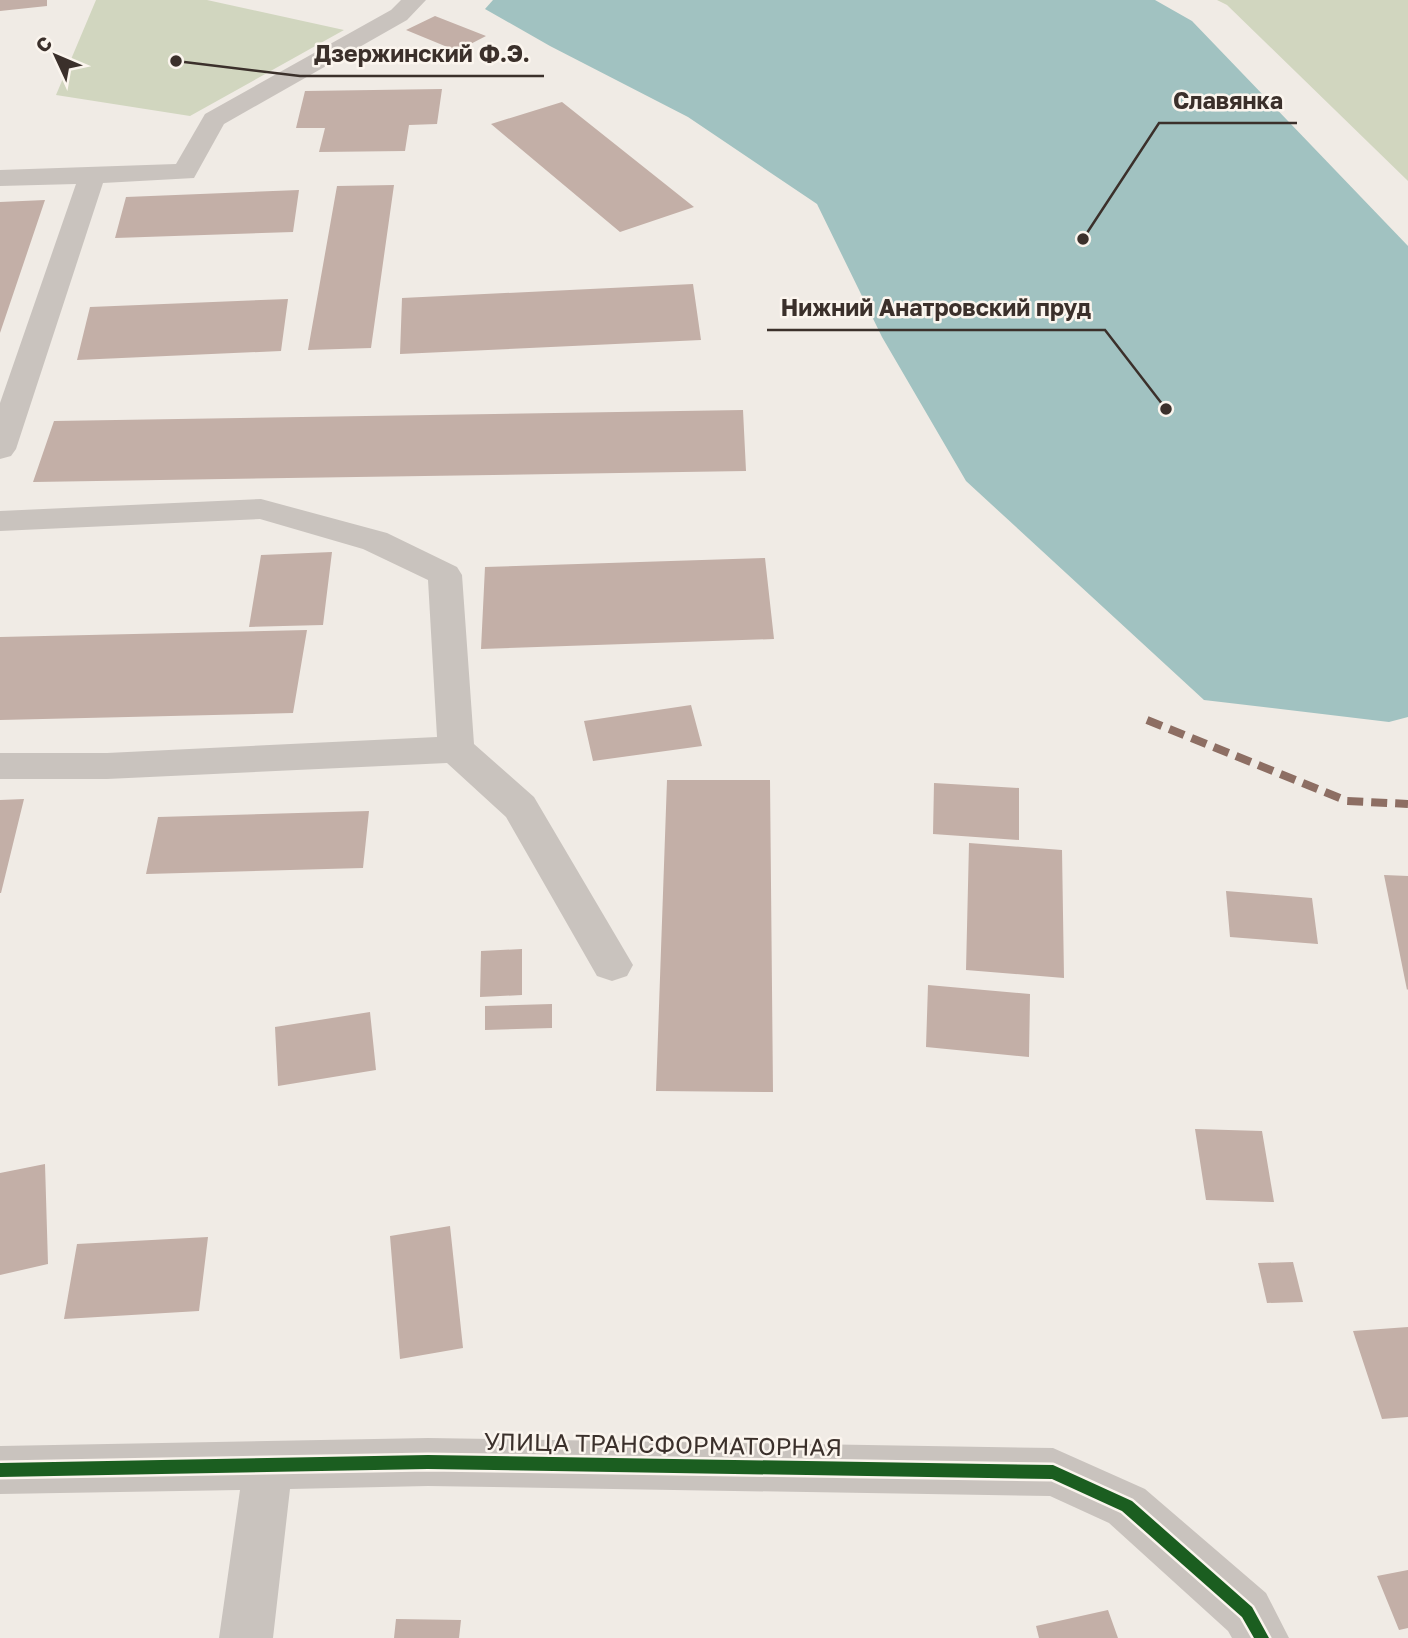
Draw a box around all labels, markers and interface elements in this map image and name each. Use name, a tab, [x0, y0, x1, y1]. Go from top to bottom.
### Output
north arrow	[21, 21, 91, 91]
text: С	[30, 31, 56, 57]
callout: Дзержинский Ф.Э.	[300, 32, 544, 76]
text: Дзержинский Ф.Э.	[314, 39, 530, 67]
callout: Славянка	[1159, 79, 1297, 123]
text: Славянка	[1173, 86, 1283, 114]
callout: Нижний Анатровский пруд	[767, 286, 1105, 330]
text: Нижний Анатровский пруд	[781, 293, 1091, 321]
street label: УЛИЦА ТРАНСФОРМАТОРНАЯ	[484, 1426, 842, 1461]

